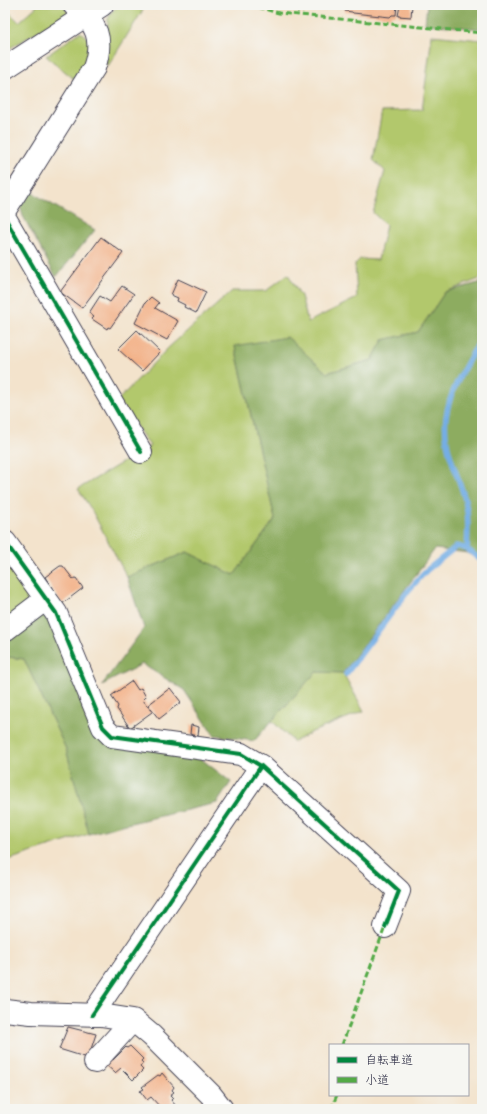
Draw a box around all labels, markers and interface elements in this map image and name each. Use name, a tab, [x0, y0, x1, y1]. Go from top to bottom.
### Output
legend	[329, 1044, 469, 1096]
text: 自転車道	[365, 1052, 413, 1069]
text: 小道	[365, 1072, 389, 1089]

